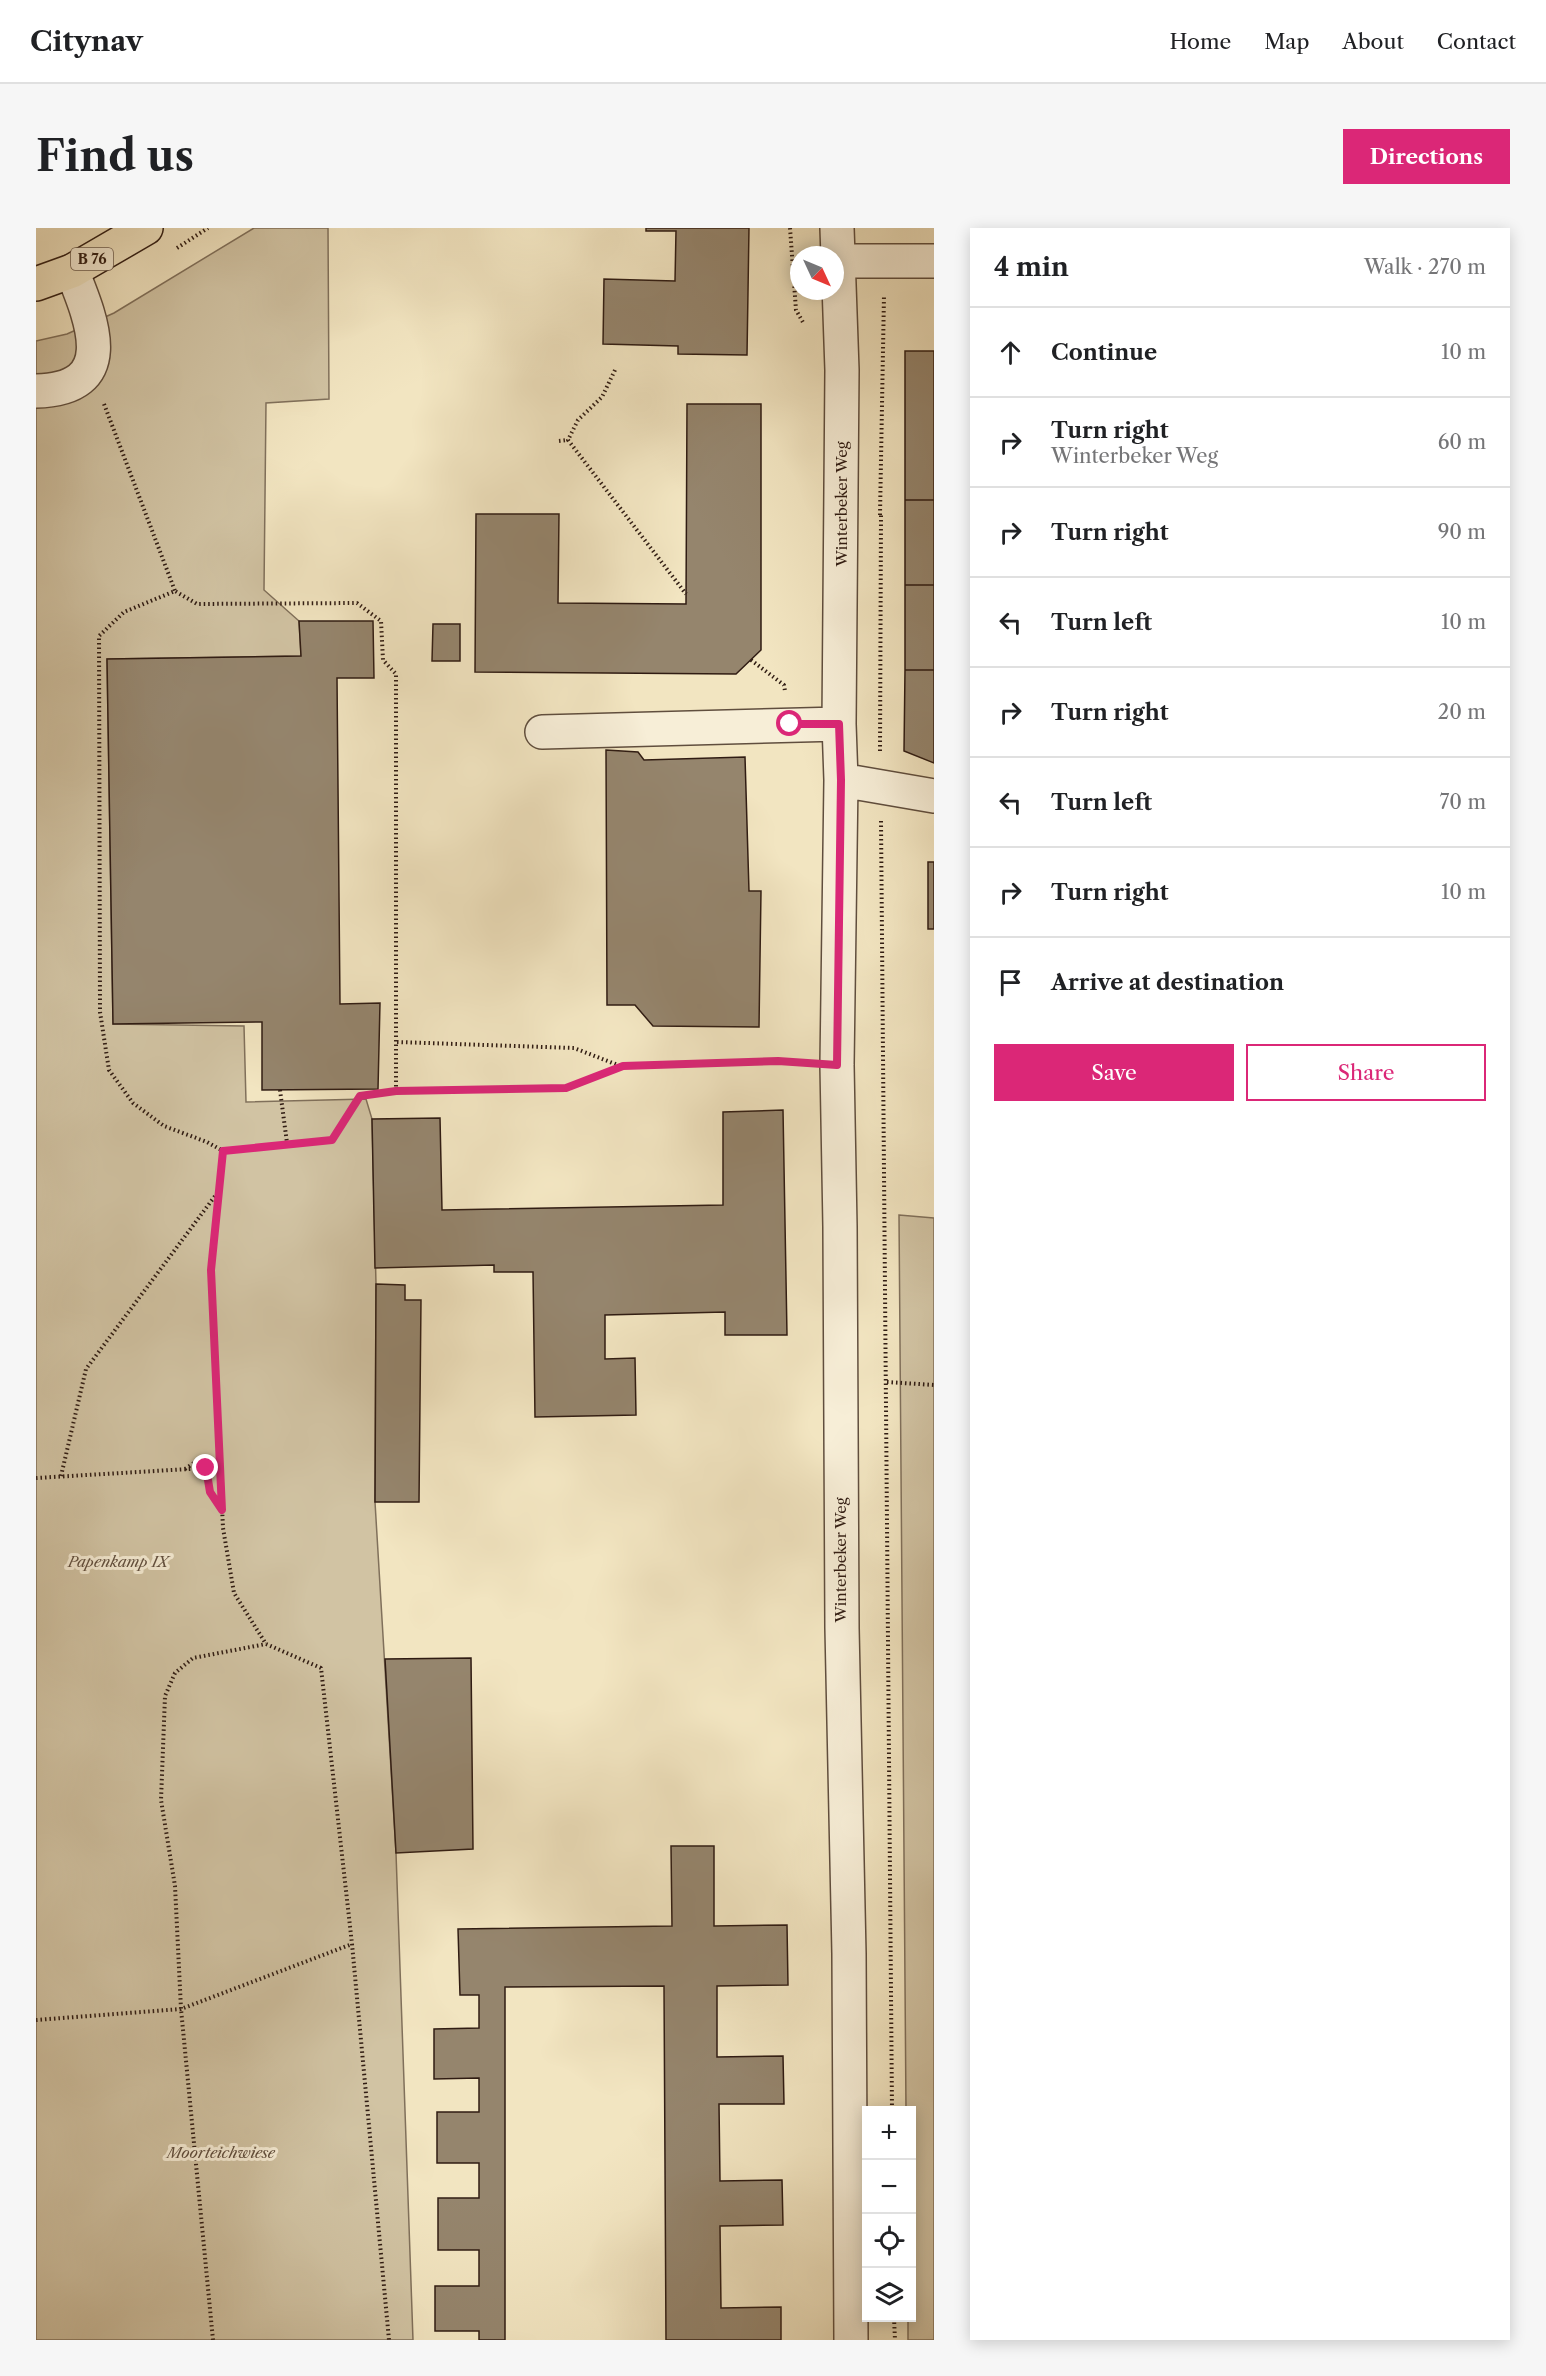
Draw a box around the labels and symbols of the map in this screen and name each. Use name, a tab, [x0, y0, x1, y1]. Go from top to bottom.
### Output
north arrow	[790, 246, 844, 300]
road number: B 76	[71, 248, 113, 270]
street label: Winterbeker Weg	[832, 441, 851, 568]
route start	[776, 710, 802, 736]
route end	[192, 1454, 218, 1480]
street label: Winterbeker Weg	[831, 1497, 850, 1624]
park label: Papenkamp IX	[67, 1552, 171, 1571]
park label: Moorteichwiese	[165, 2143, 276, 2162]

